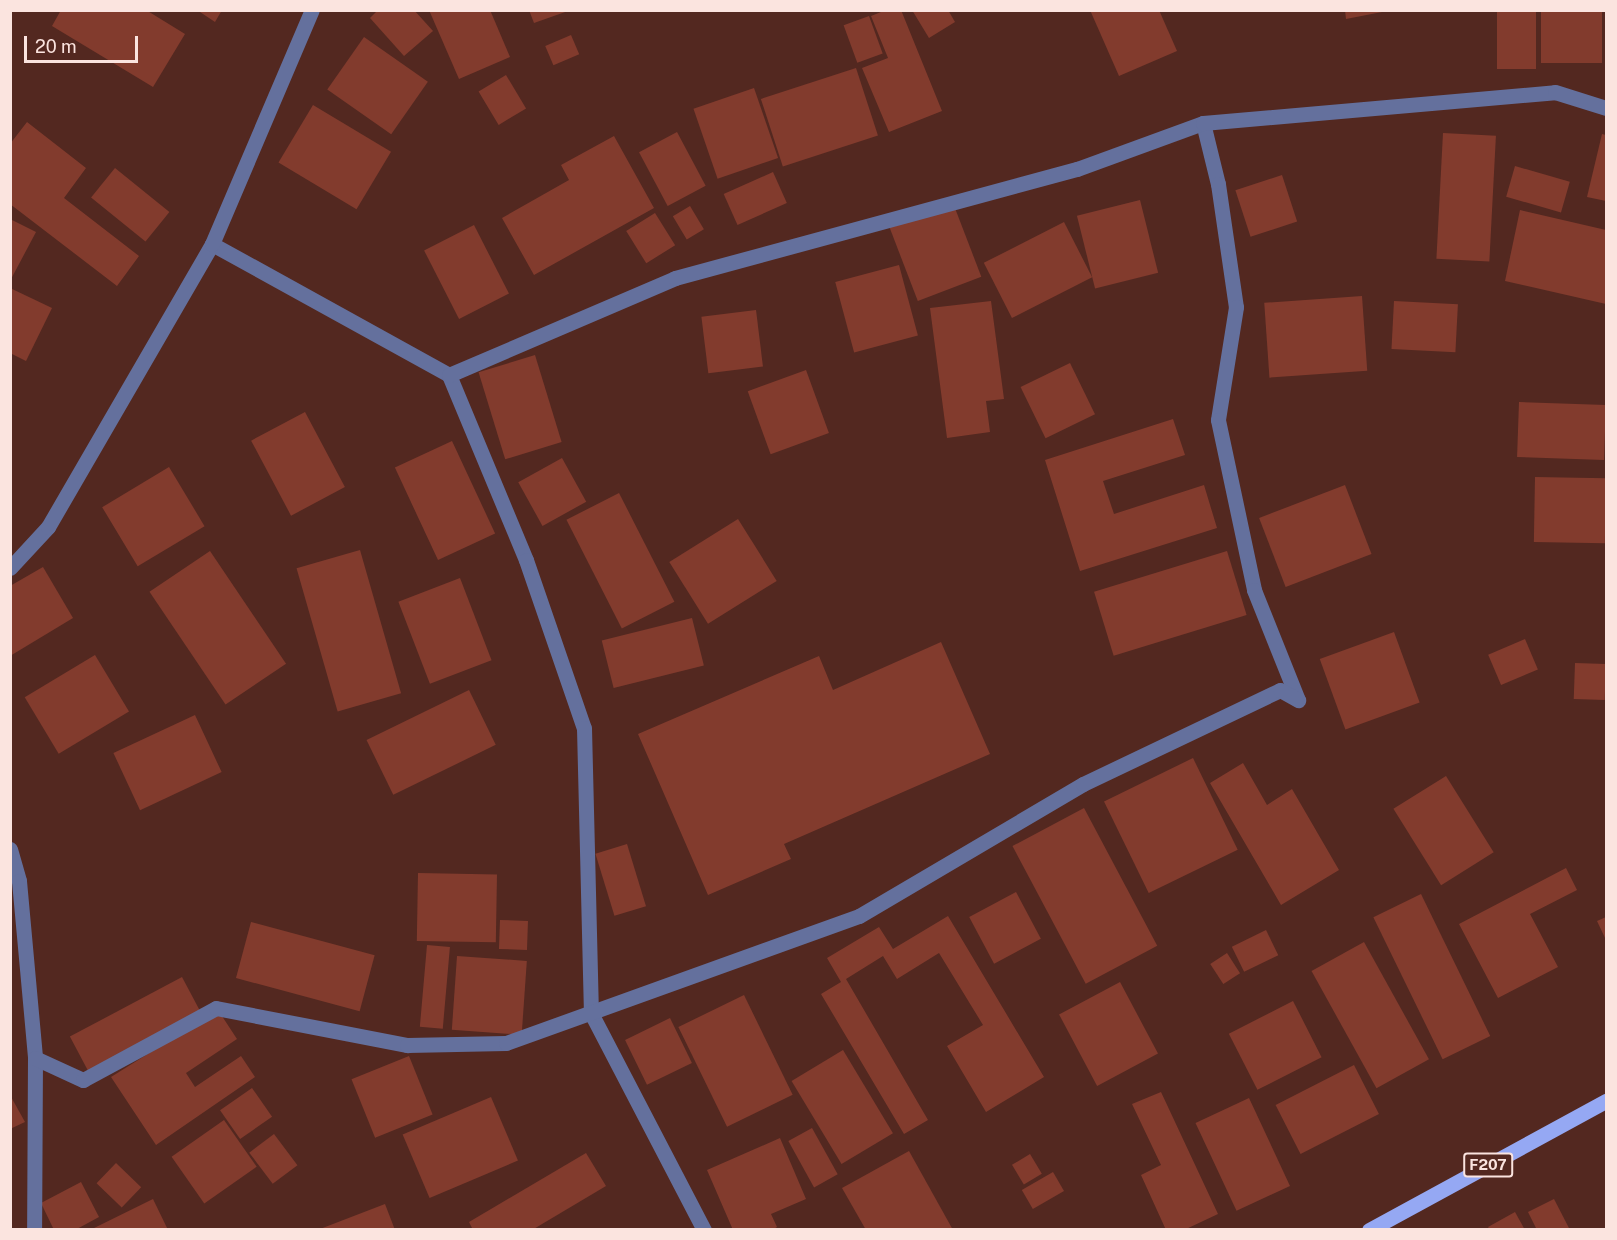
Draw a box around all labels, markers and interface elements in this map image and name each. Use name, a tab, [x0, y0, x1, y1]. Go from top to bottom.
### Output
scale bar	[27, 24, 141, 62]
text: 20 m	[35, 36, 77, 57]
road number: F207	[1462, 1153, 1514, 1177]

